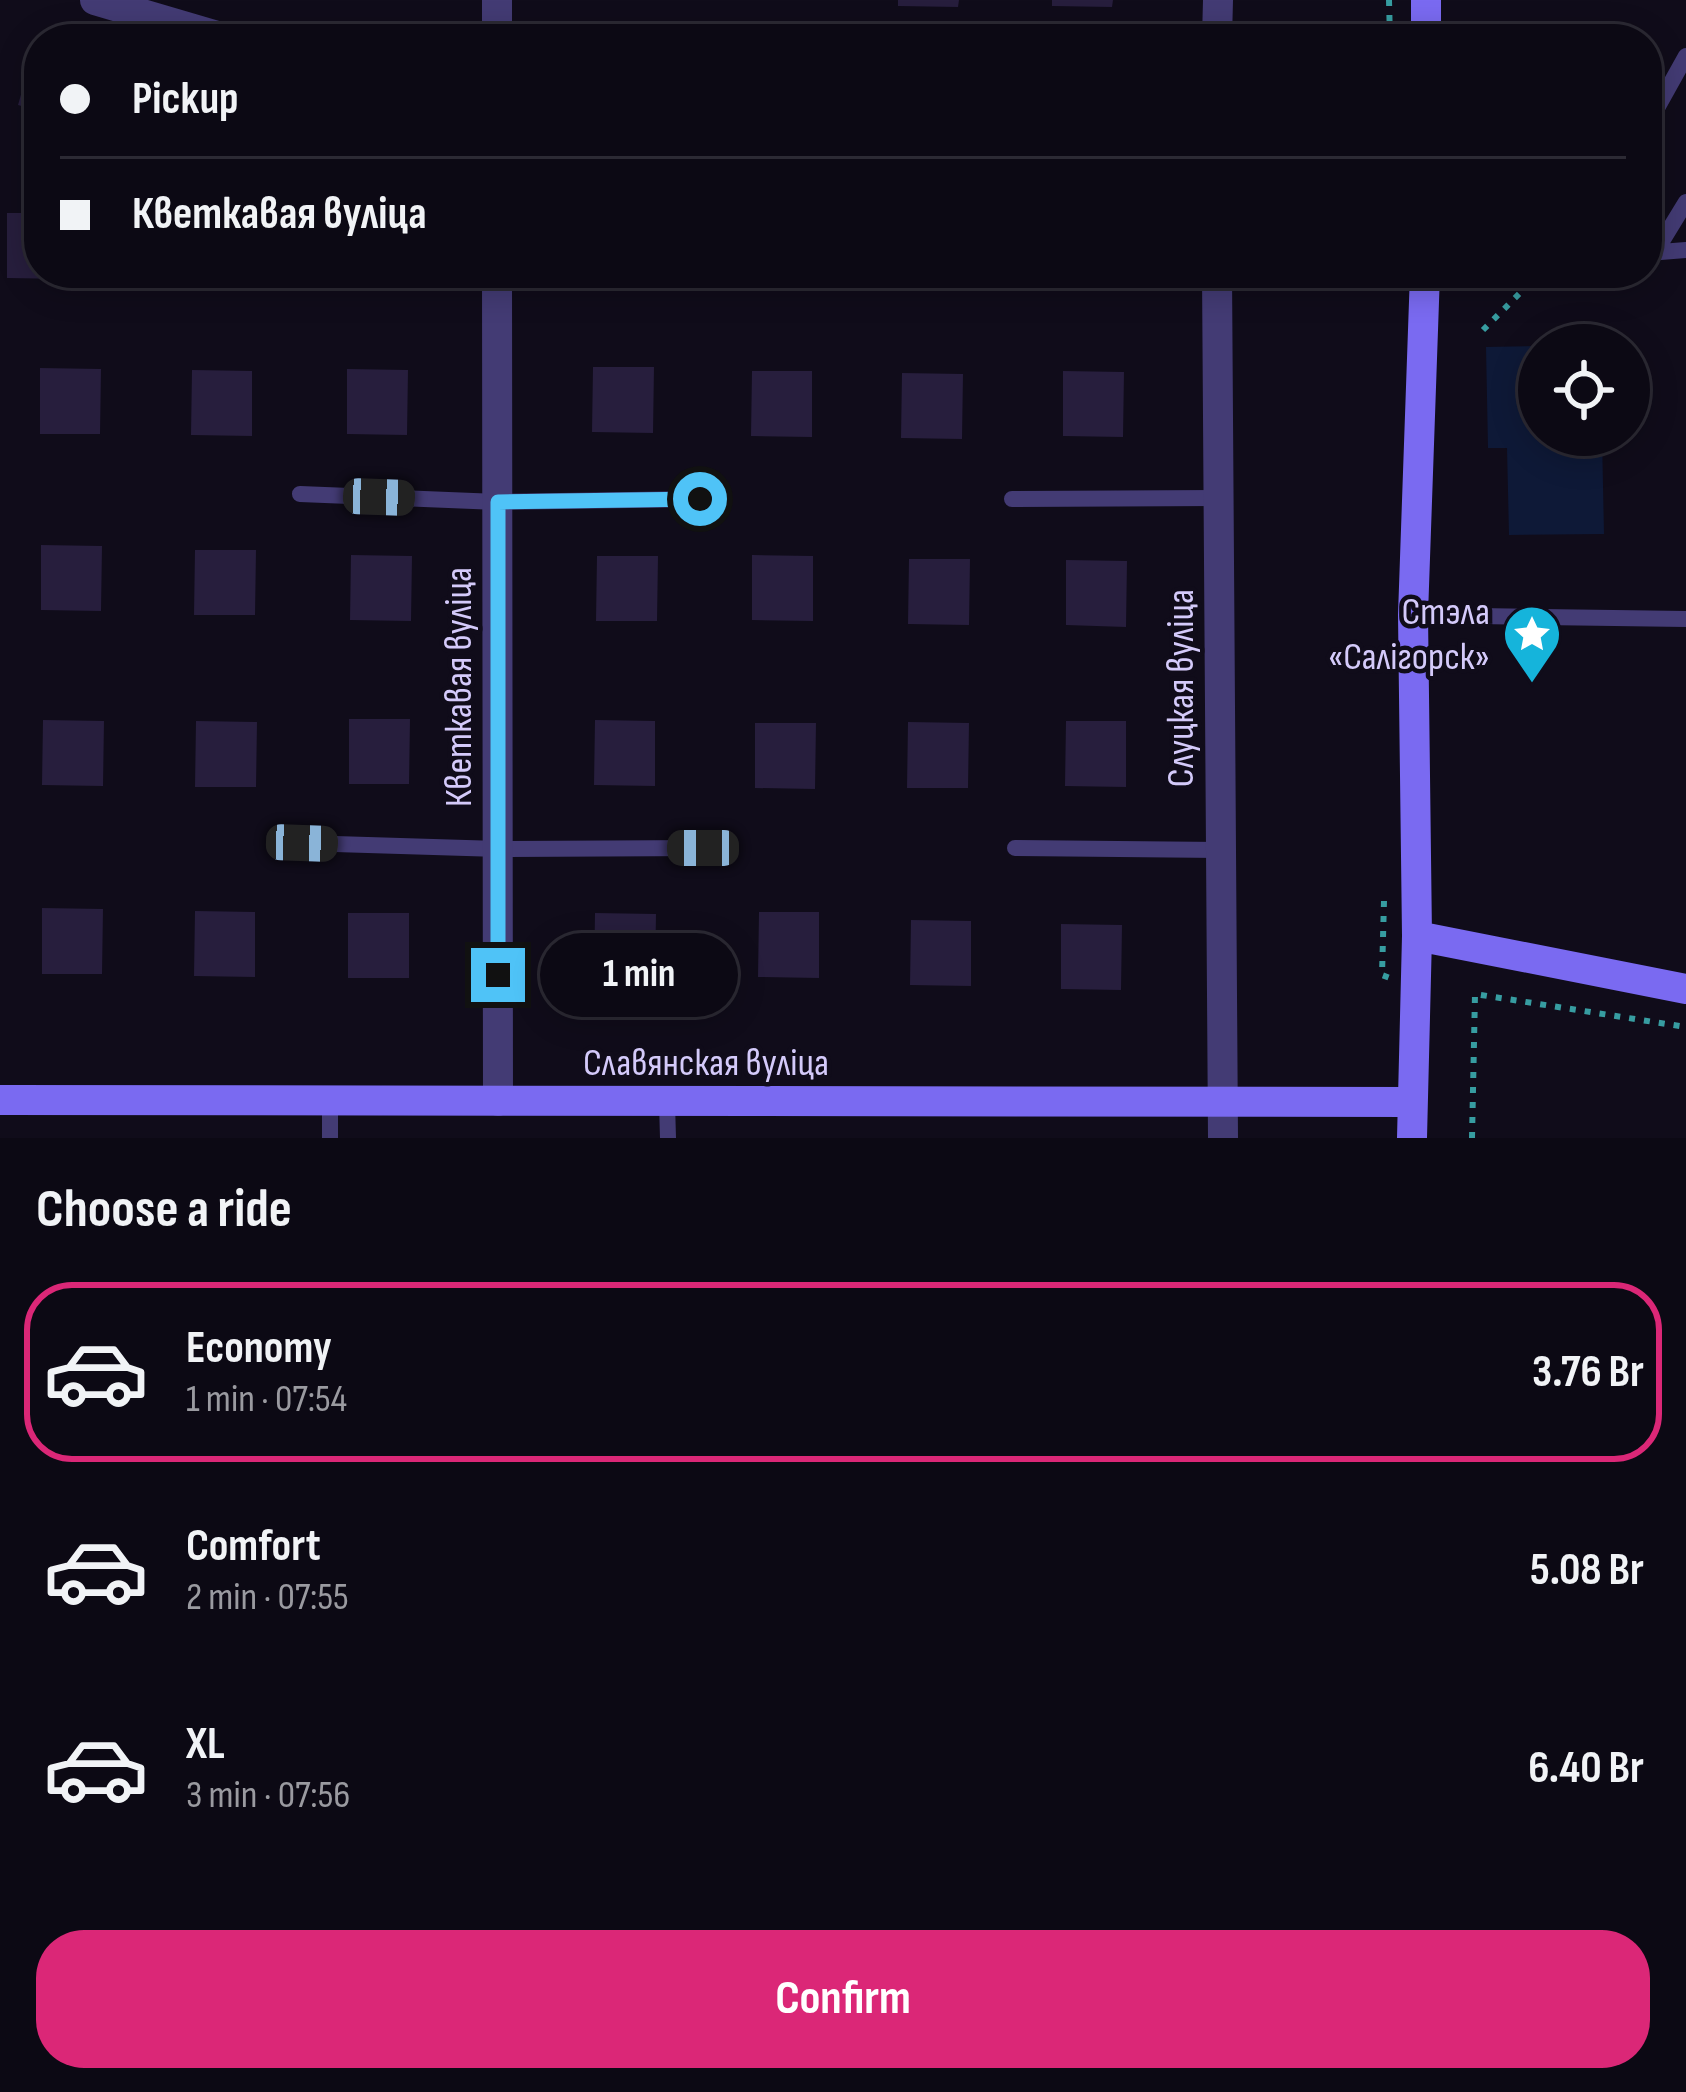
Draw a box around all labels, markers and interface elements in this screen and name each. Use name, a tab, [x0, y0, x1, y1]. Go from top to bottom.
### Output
text: Pickup	[132, 72, 239, 127]
text: Кветкавая вуліца	[132, 187, 427, 242]
map controls	[1518, 324, 1650, 456]
button: locate	[1518, 324, 1650, 456]
route start	[673, 472, 727, 526]
car	[342, 478, 416, 516]
street label: Кветкавая вуліца	[436, 567, 483, 807]
street label: Слуцкая вуліца	[1158, 589, 1205, 787]
place label: Стэла «Салігорск»	[1328, 589, 1490, 681]
place icon: Стэла «Салігорск»	[1501, 603, 1563, 685]
car	[265, 824, 339, 862]
car	[667, 830, 739, 866]
callout: 1 min	[540, 933, 738, 1017]
route end	[471, 948, 525, 1002]
text: 1 min	[603, 951, 675, 998]
street label: Славянская вуліца	[583, 1040, 829, 1087]
text: Choose a ride	[36, 1177, 292, 1242]
icon: car	[42, 1318, 150, 1426]
text: Economy	[186, 1321, 332, 1376]
text: 3.76 Br	[1532, 1345, 1644, 1400]
text: 1 min · 07:54	[186, 1376, 347, 1423]
icon: car	[42, 1516, 150, 1624]
text: Comfort	[186, 1519, 321, 1574]
text: 5.08 Br	[1530, 1543, 1644, 1598]
text: 2 min · 07:55	[186, 1574, 349, 1621]
icon: car	[42, 1714, 150, 1822]
text: XL	[186, 1717, 225, 1772]
text: 6.40 Br	[1528, 1741, 1644, 1796]
text: 3 min · 07:56	[186, 1772, 350, 1819]
button: Confirm	[36, 1930, 1650, 2068]

